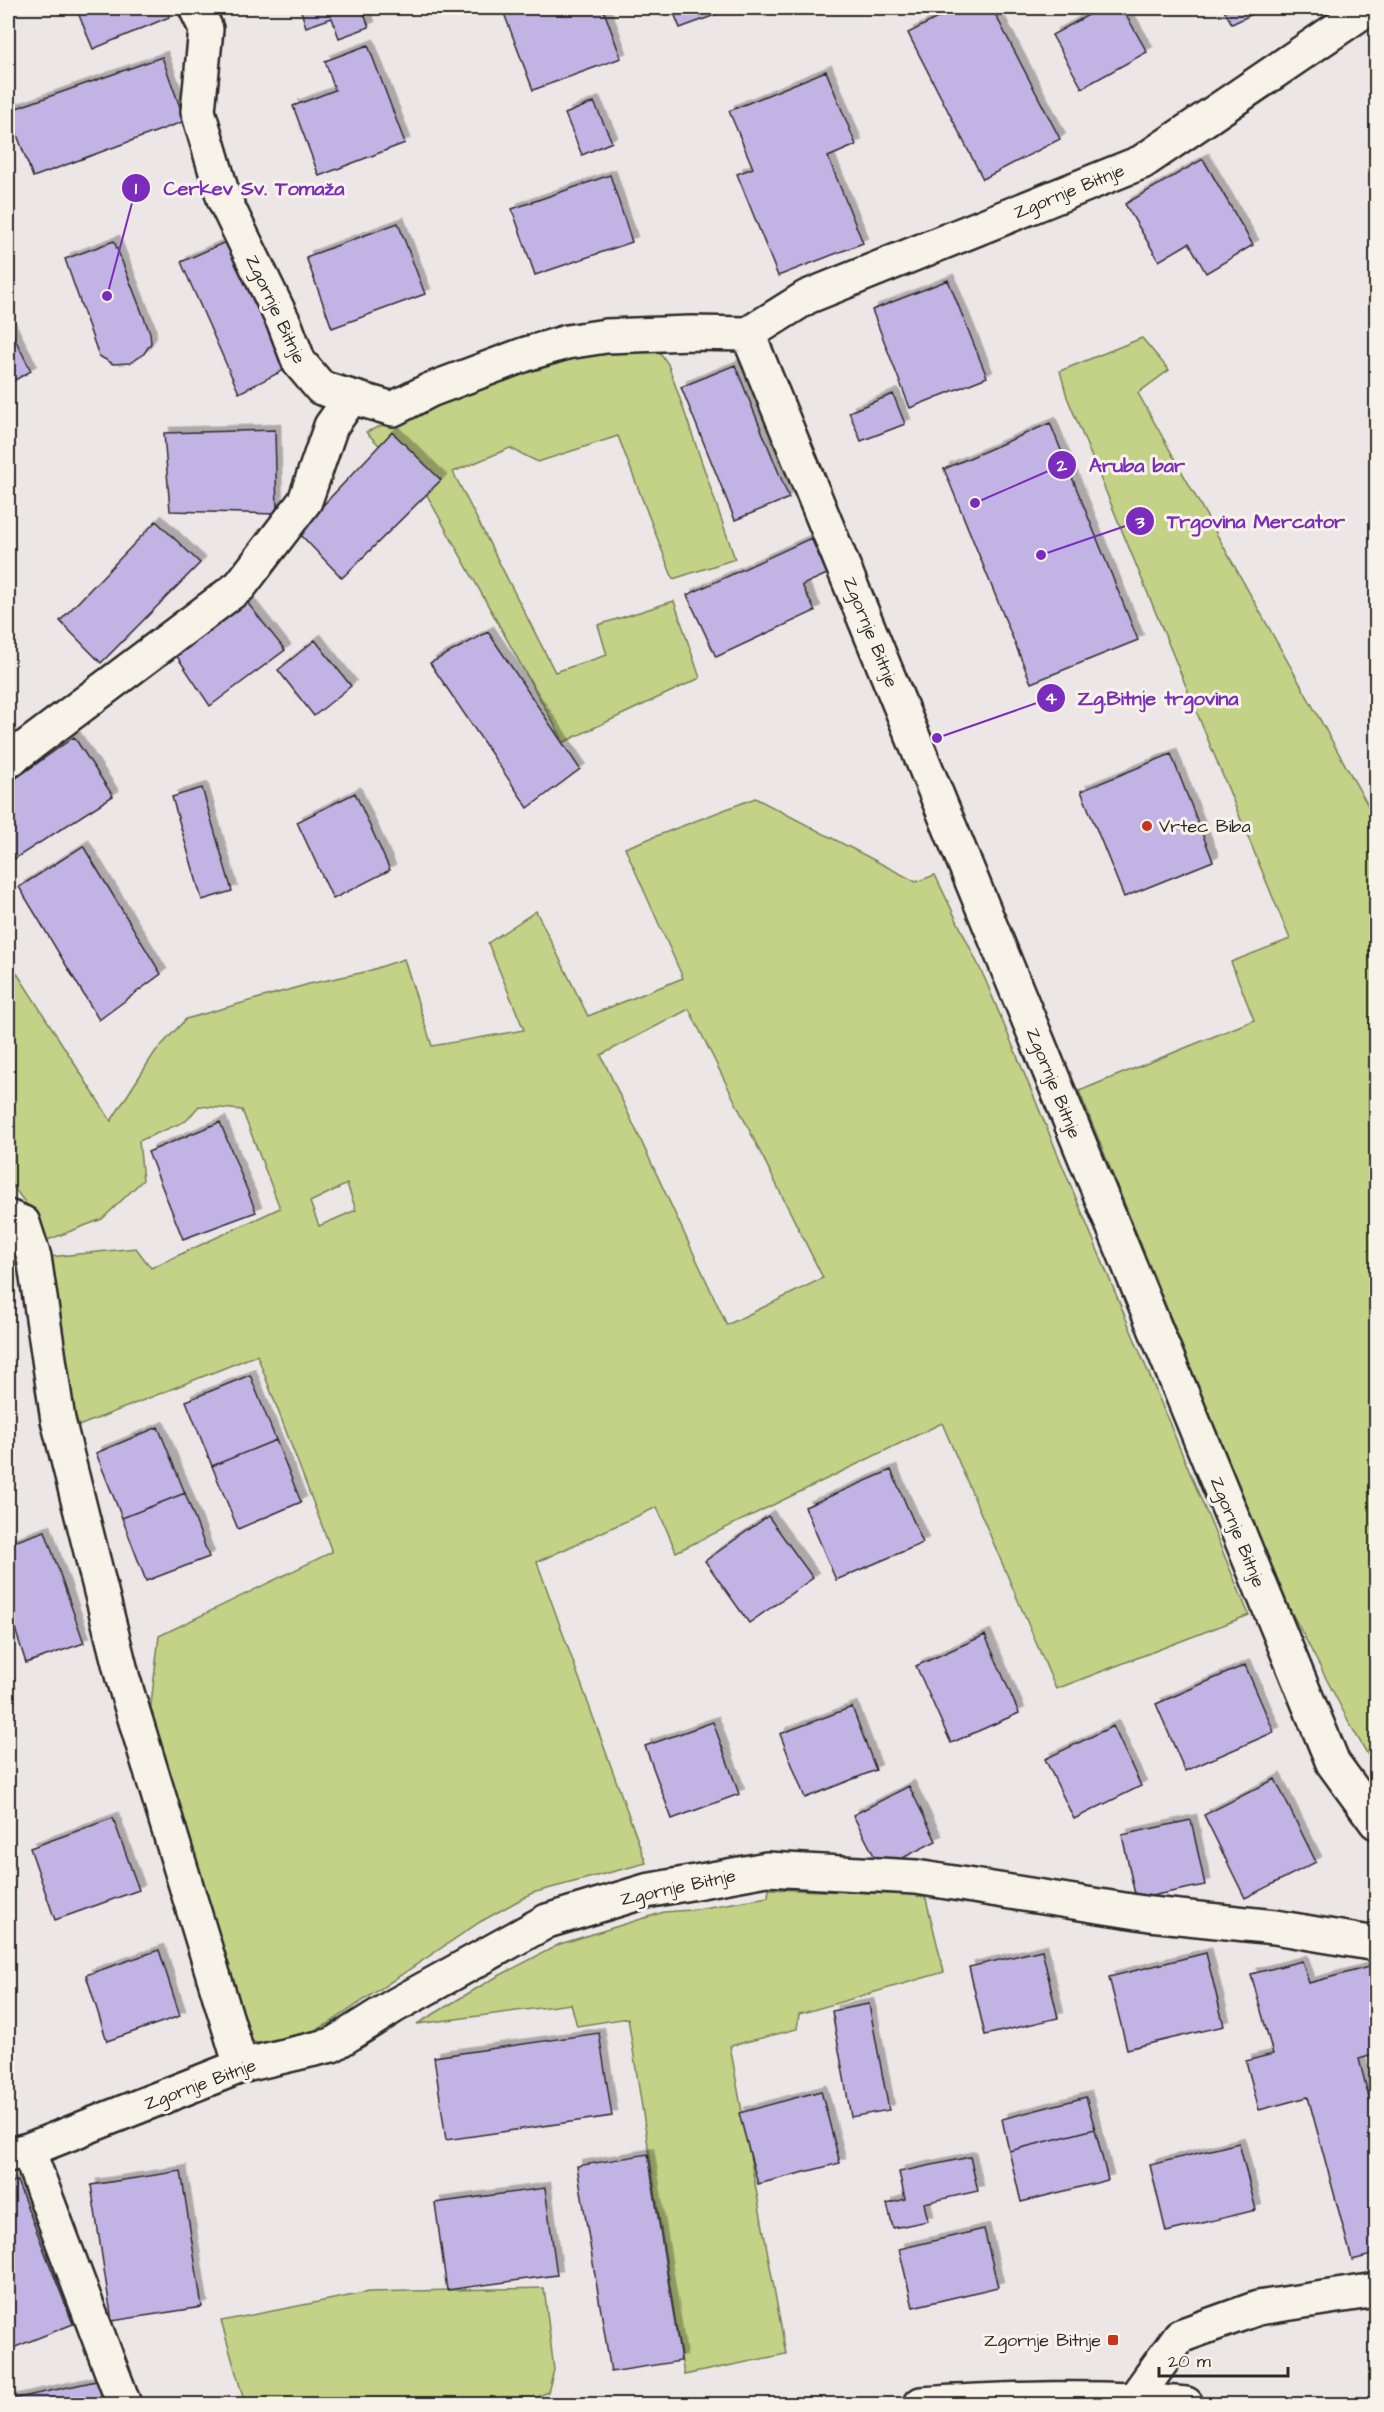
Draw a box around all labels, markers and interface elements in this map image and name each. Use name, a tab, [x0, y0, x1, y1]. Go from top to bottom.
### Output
street label: Zgornje Bitnje	[1010, 158, 1129, 226]
callout: Cerkev Sv. Tomaža	[121, 169, 356, 207]
text: Cerkev Sv. Tomaža	[163, 175, 345, 203]
text: 1	[135, 176, 138, 201]
street label: Zgornje Bitnje	[239, 251, 312, 368]
callout: Aruba bar	[1047, 446, 1197, 484]
text: Aruba bar	[1089, 452, 1186, 480]
text: 2	[1056, 453, 1068, 478]
callout: Trgovina Mercator	[1125, 502, 1358, 540]
text: Trgovina Mercator	[1166, 508, 1346, 537]
text: 3	[1134, 510, 1145, 535]
street label: Zgornje Bitnje	[836, 573, 904, 692]
callout: Zg.Bitnje trgovina	[1036, 679, 1250, 717]
text: Zg.Bitnje trgovina	[1078, 685, 1239, 714]
text: 4	[1045, 686, 1058, 711]
place label: Vrtec Biba	[1159, 814, 1251, 839]
marker: Vrtec Biba	[1140, 819, 1154, 833]
street label: Zgornje Bitnje	[1019, 1024, 1087, 1143]
street label: Zgornje Bitnje	[1203, 1473, 1271, 1592]
street label: Zgornje Bitnje	[618, 1863, 739, 1913]
street label: Zgornje Bitnje	[141, 2053, 260, 2117]
place label: Zgornje Bitnje	[984, 2328, 1101, 2354]
marker: Zgornje Bitnje	[1106, 2333, 1120, 2347]
scale bar	[1159, 2340, 1288, 2378]
text: 20 m	[1168, 2349, 1211, 2374]

